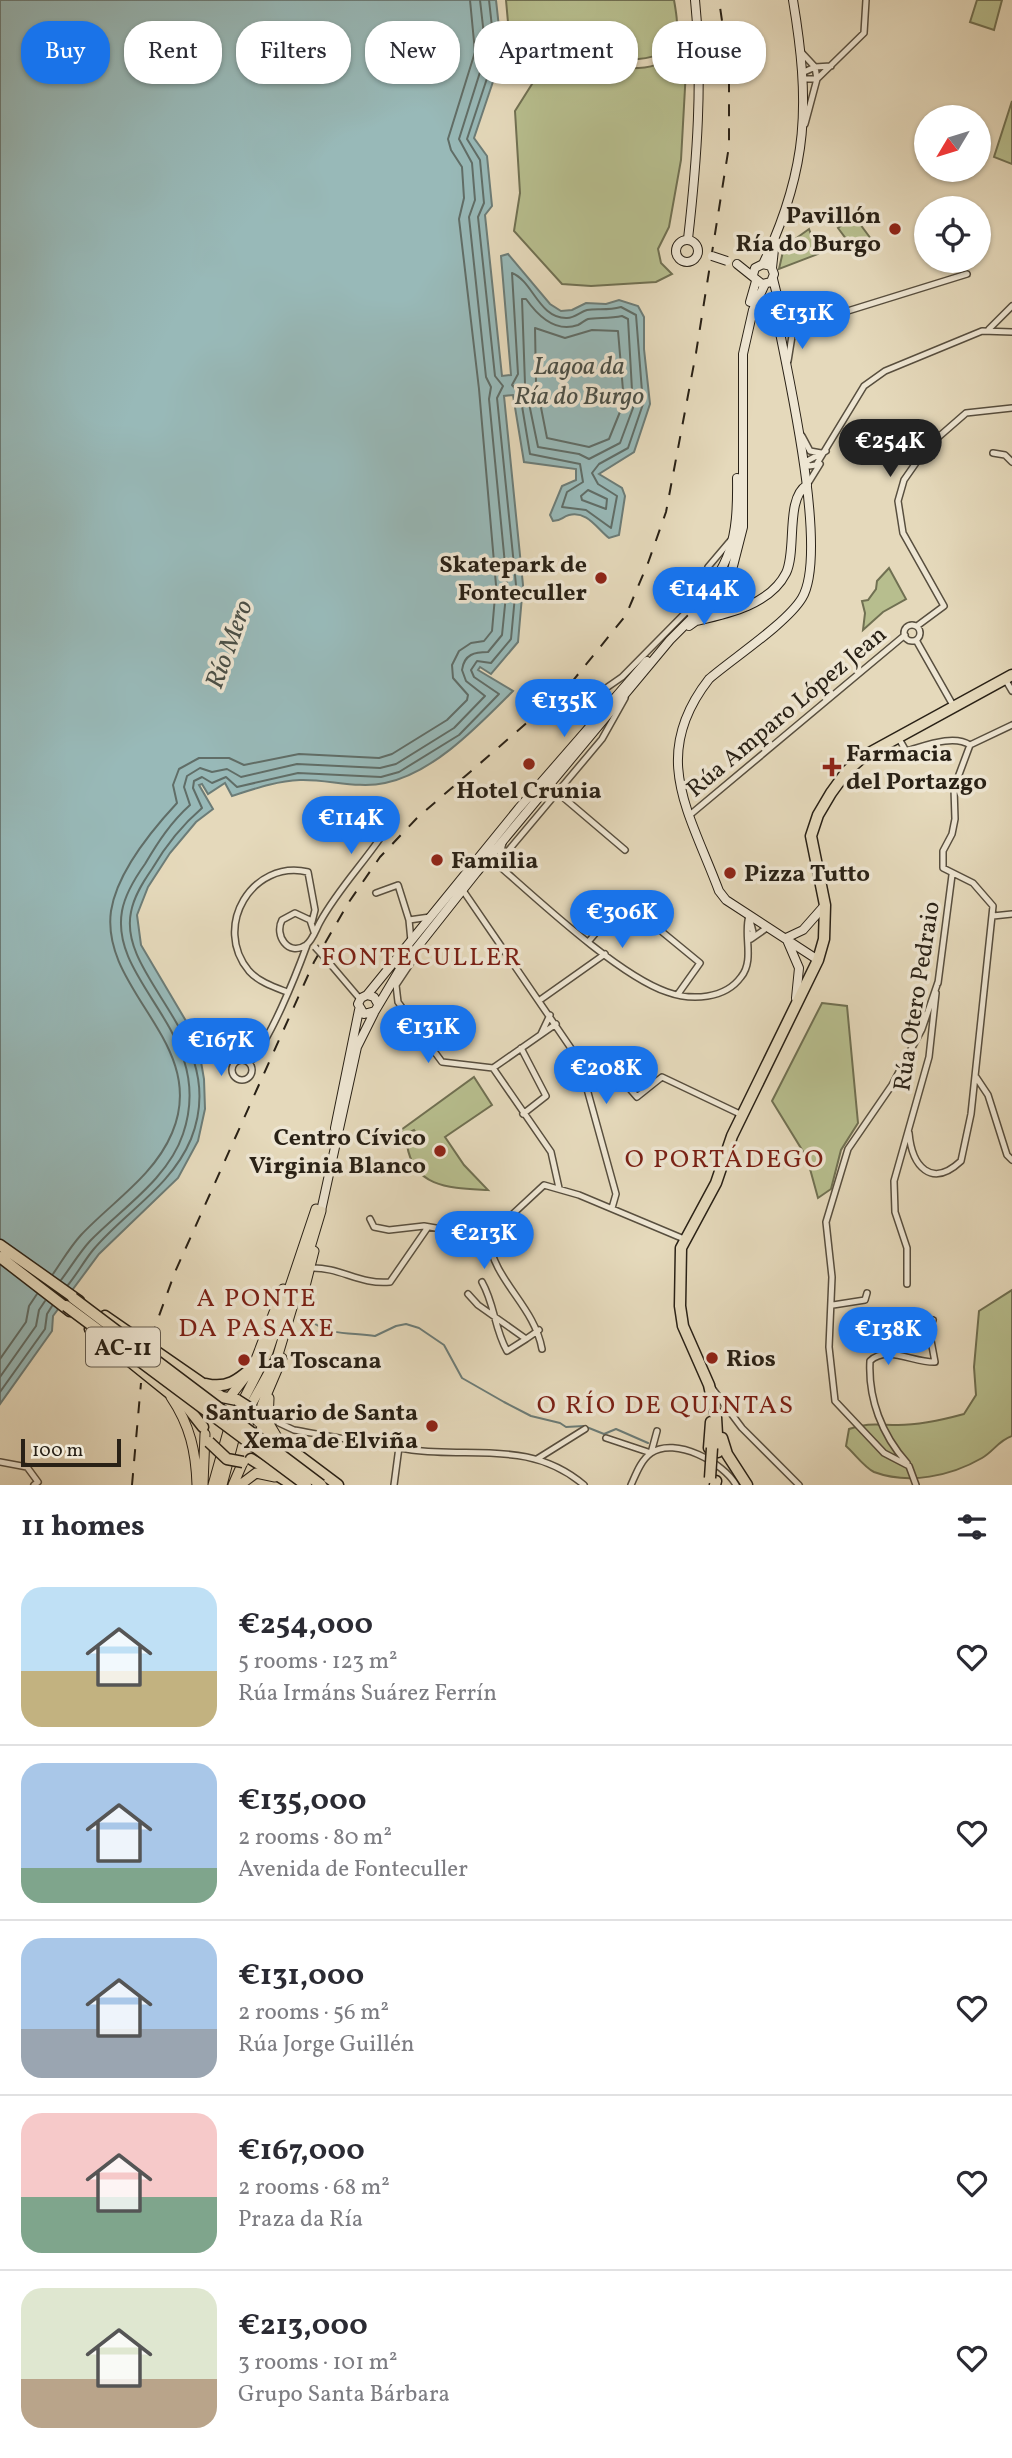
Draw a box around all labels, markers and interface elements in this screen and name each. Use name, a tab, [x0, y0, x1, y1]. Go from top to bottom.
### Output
chip: Buy	[21, 21, 110, 84]
chip: Rent	[124, 21, 222, 84]
chip: Filters	[236, 21, 351, 84]
chip: New	[365, 21, 460, 84]
chip: Apartment	[474, 21, 638, 84]
chip: House	[652, 21, 766, 84]
north arrow	[914, 105, 990, 182]
map controls	[914, 105, 991, 273]
button: locate	[914, 196, 991, 273]
place label: Pavillón Ría do Burgo	[736, 200, 881, 262]
marker: Pavillón Ría do Burgo	[887, 221, 903, 237]
pin: €131K	[753, 292, 851, 351]
text: €131K	[770, 298, 834, 330]
water label: Lagoa da Ría do Burgo	[514, 349, 644, 415]
pin: €254K	[841, 420, 939, 479]
text: €254K	[855, 426, 925, 458]
place label: Skatepark de Fonteculler	[439, 549, 587, 611]
pin: €144K	[655, 568, 753, 627]
marker: Skatepark de Fonteculler	[593, 570, 609, 586]
text: €144K	[669, 574, 739, 606]
water label: Río Mero	[197, 595, 263, 694]
street label: Rúa Amparo López Jean	[680, 619, 895, 807]
pin: €135K	[515, 680, 613, 739]
text: €135K	[531, 686, 597, 718]
place label: Farmacia del Portazgo	[846, 738, 987, 800]
marker: Hotel Crunia	[521, 756, 537, 772]
marker: Farmacia del Portazgo	[824, 759, 840, 775]
place label: Hotel Crunia	[456, 775, 602, 809]
pin: €114K	[302, 796, 400, 856]
text: €114K	[318, 803, 384, 835]
place label: Familia	[451, 845, 538, 879]
marker: Familia	[429, 852, 445, 868]
place label: Pizza Tutto	[744, 858, 870, 892]
marker: Pizza Tutto	[722, 865, 738, 881]
pin: €306K	[573, 890, 671, 950]
text: €306K	[586, 897, 658, 929]
street label: Rúa Otero Pedraio	[886, 899, 950, 1094]
district label: FONTECULLER	[321, 940, 523, 976]
pin: €131K	[379, 1006, 477, 1065]
text: €131K	[396, 1012, 460, 1044]
pin: €167K	[172, 1018, 270, 1078]
text: €167K	[188, 1025, 254, 1057]
pin: €208K	[557, 1046, 655, 1106]
text: €208K	[570, 1053, 642, 1085]
place label: Centro Cívico Virginia Blanco	[249, 1122, 426, 1184]
district label: O PORTÁDEGO	[625, 1142, 825, 1178]
marker: Centro Cívico Virginia Blanco	[432, 1143, 448, 1159]
pin: €213K	[435, 1212, 533, 1271]
text: €213K	[451, 1218, 517, 1250]
district label: A PONTE DA PASAXE	[178, 1281, 336, 1347]
pin: €138K	[839, 1308, 937, 1367]
text: €138K	[854, 1314, 922, 1346]
road number: AC-11	[86, 1328, 160, 1366]
place label: Rios	[726, 1343, 776, 1377]
place label: La Toscana	[258, 1345, 382, 1379]
marker: Rios	[704, 1350, 720, 1366]
marker: La Toscana	[236, 1352, 252, 1368]
district label: O RÍO DE QUINTAS	[537, 1388, 795, 1424]
place label: Santuario de Santa Xema de Elviña	[205, 1397, 418, 1459]
marker: Santuario de Santa Xema de Elviña	[424, 1418, 440, 1434]
scale bar	[21, 1436, 121, 1468]
text: 100 m	[32, 1438, 83, 1464]
text: 11 homes	[21, 1506, 145, 1548]
icon: filters	[953, 1508, 991, 1546]
text: €254,000	[238, 1604, 373, 1646]
icon: home	[77, 1615, 161, 1699]
icon: heart	[953, 1638, 991, 1676]
text: 5 rooms · 123 m²	[238, 1646, 398, 1678]
text: Rúa Irmáns Suárez Ferrín	[238, 1678, 497, 1710]
text: €135,000	[238, 1780, 367, 1822]
icon: home	[77, 1791, 161, 1875]
icon: heart	[953, 1814, 991, 1852]
text: 2 rooms · 80 m²	[238, 1822, 392, 1854]
text: Avenida de Fonteculler	[238, 1854, 468, 1886]
text: €131,000	[238, 1955, 364, 1997]
icon: home	[77, 1966, 161, 2050]
icon: heart	[953, 1989, 991, 2027]
text: 2 rooms · 56 m²	[238, 1997, 389, 2029]
text: Rúa Jorge Guillén	[238, 2029, 415, 2061]
text: €167,000	[238, 2130, 365, 2172]
icon: home	[77, 2141, 161, 2225]
icon: heart	[953, 2164, 991, 2202]
text: 2 rooms · 68 m²	[238, 2172, 390, 2204]
text: Praza da Ría	[238, 2204, 363, 2236]
text: €213,000	[238, 2305, 368, 2347]
icon: home	[77, 2316, 161, 2400]
icon: heart	[953, 2339, 991, 2377]
text: 3 rooms · 101 m²	[238, 2347, 398, 2379]
text: Grupo Santa Bárbara	[238, 2379, 450, 2411]

